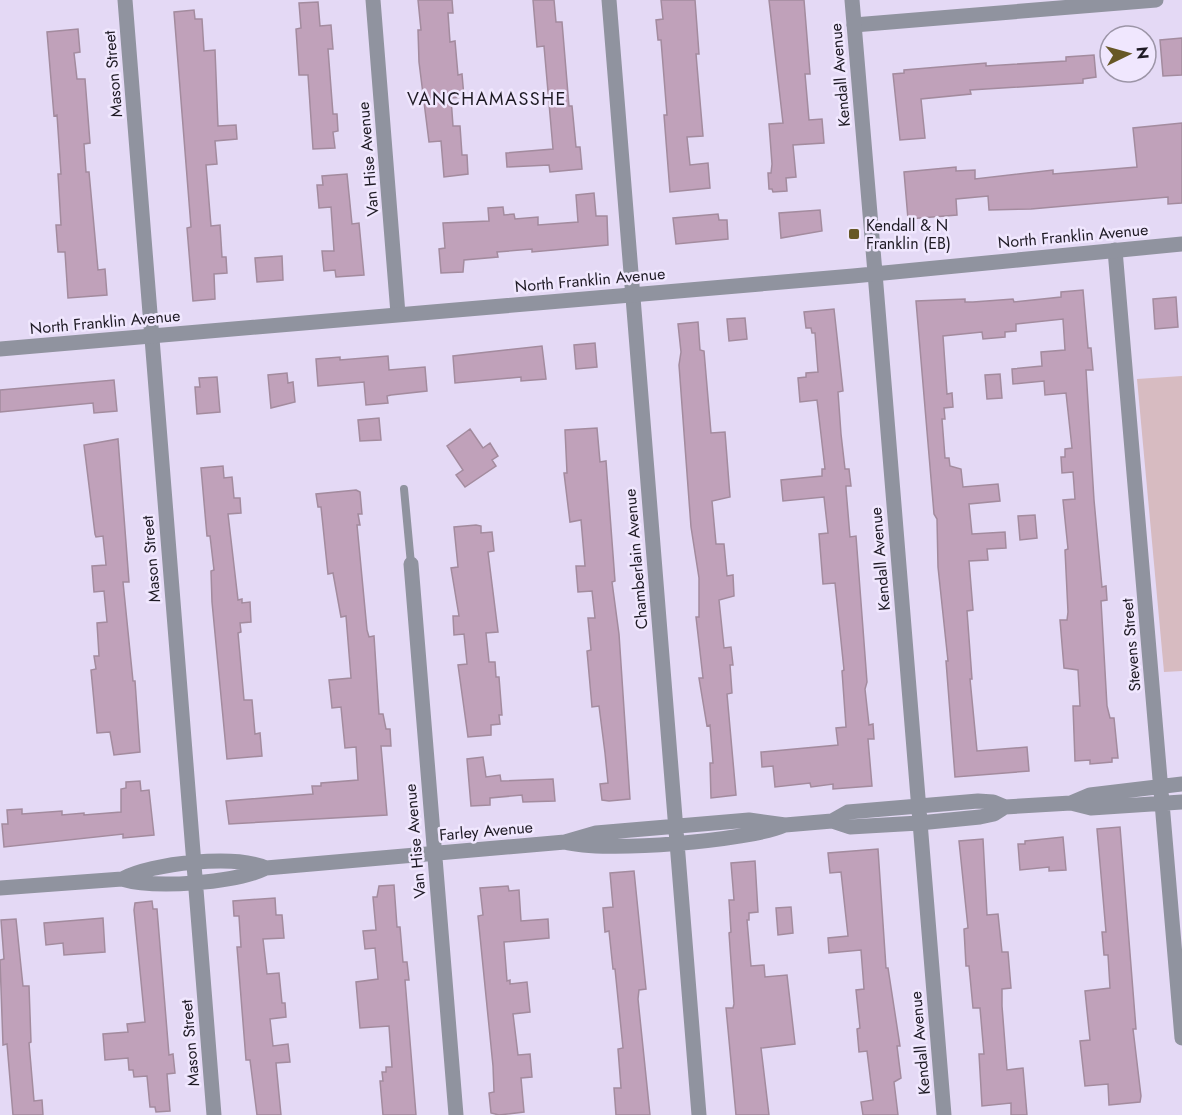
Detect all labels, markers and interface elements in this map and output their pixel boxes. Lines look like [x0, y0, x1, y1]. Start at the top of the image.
street label: Kendall Avenue [824, 22, 856, 128]
north arrow [1098, 24, 1158, 84]
street label: Mason Street [98, 29, 128, 118]
text: N [1130, 45, 1154, 60]
district label: VANCHAMASSHE [407, 86, 567, 112]
street label: Van Hise Avenue [352, 101, 384, 217]
place label: Kendall & N Franklin (EB) [866, 214, 951, 255]
street label: North Franklin Avenue [997, 218, 1149, 254]
marker: Kendall & N Franklin (EB) [847, 227, 861, 241]
street label: North Franklin Avenue [514, 262, 666, 298]
street label: North Franklin Avenue [29, 304, 181, 340]
street label: Chamberlain Avenue [618, 488, 654, 630]
street label: Kendall Avenue [864, 506, 896, 612]
street label: Mason Street [136, 514, 166, 603]
street label: Stevens Street [1115, 597, 1147, 693]
street label: Van Hise Avenue [399, 783, 431, 899]
street label: Farley Avenue [438, 815, 534, 847]
street label: Kendall Avenue [904, 990, 936, 1096]
street label: Mason Street [175, 998, 205, 1087]

